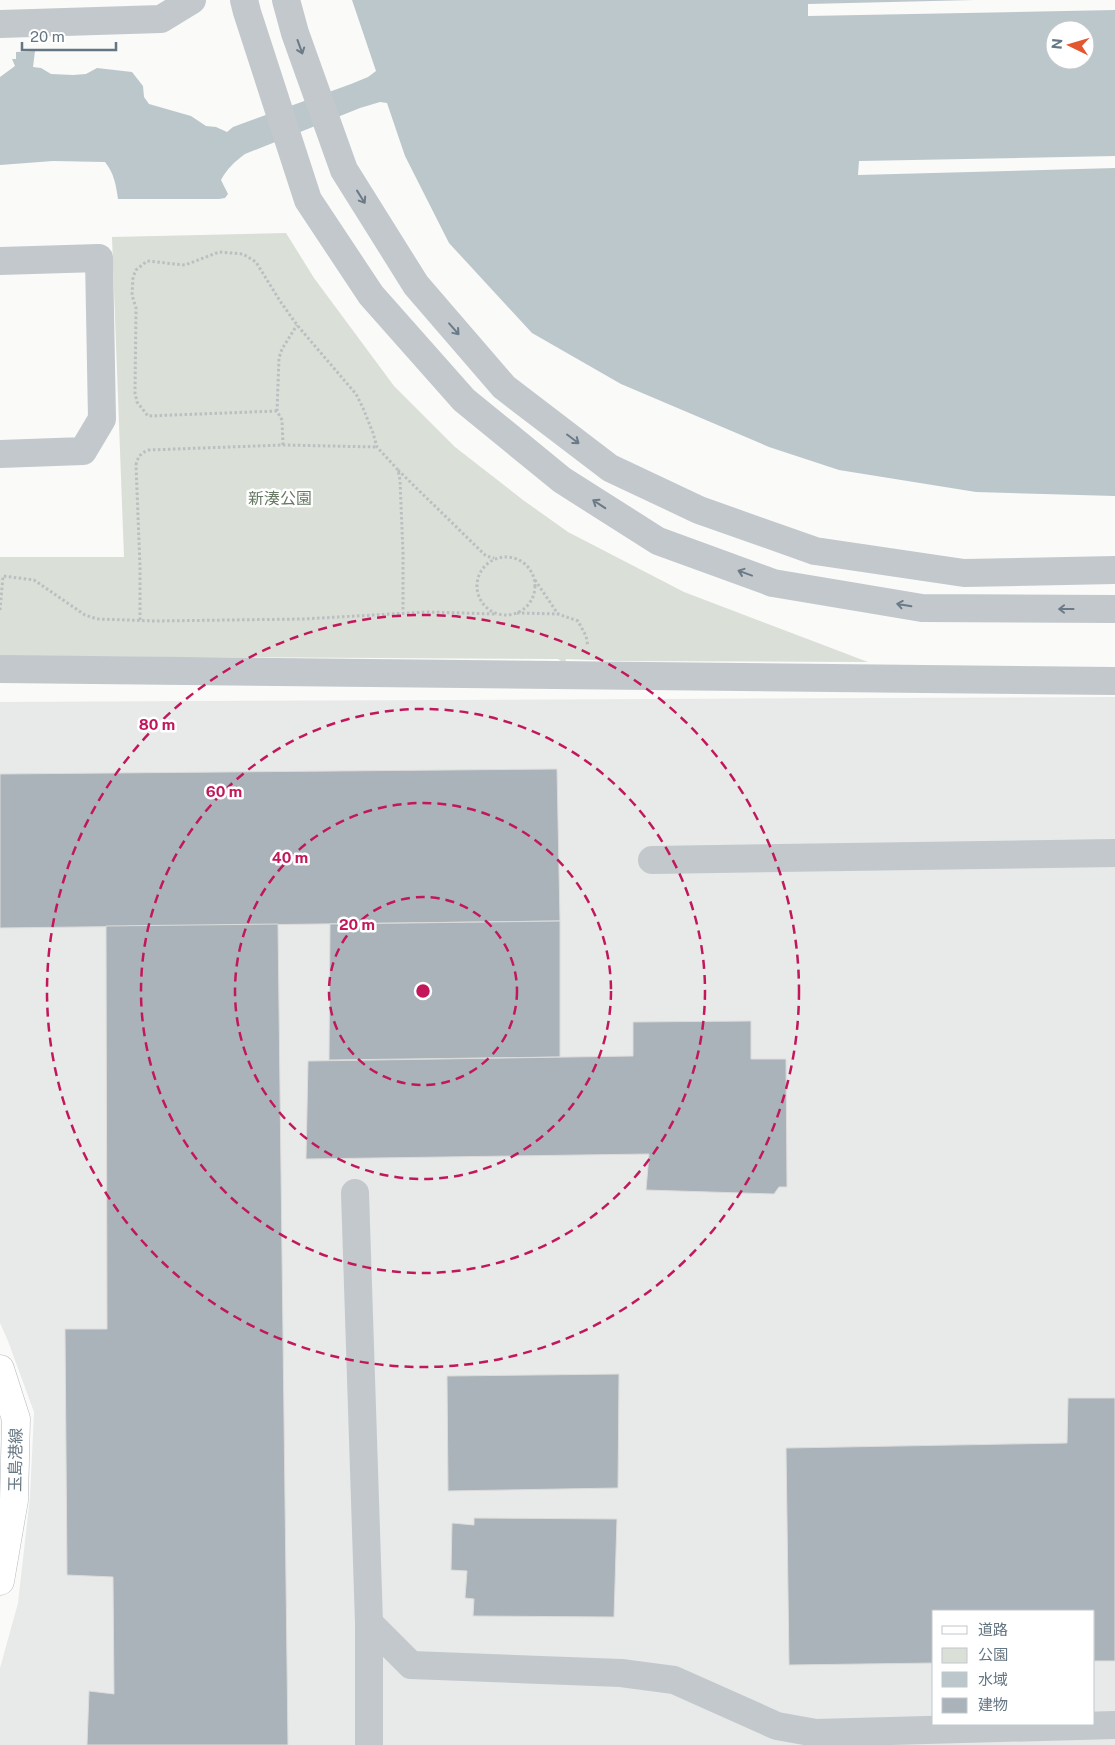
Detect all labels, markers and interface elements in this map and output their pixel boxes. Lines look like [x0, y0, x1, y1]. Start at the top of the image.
scale bar [22, 20, 116, 52]
north arrow [1045, 20, 1095, 70]
text: 20 m [30, 28, 65, 45]
one-way arrow [296, 38, 305, 54]
text: N [1049, 38, 1065, 50]
one-way arrow [356, 189, 366, 203]
one-way arrow [448, 323, 460, 336]
one-way arrow [566, 434, 579, 445]
park label: 新湊公園 [248, 489, 312, 508]
one-way arrow [592, 498, 606, 509]
one-way arrow [738, 568, 753, 577]
one-way arrow [896, 600, 912, 610]
one-way arrow [1059, 604, 1075, 614]
text: 80 m [139, 716, 175, 733]
text: 60 m [206, 783, 242, 800]
text: 40 m [272, 849, 308, 866]
text: 20 m [339, 916, 375, 933]
centre of rings [414, 982, 432, 1000]
street label: 玉島港線 [5, 1428, 26, 1492]
legend [932, 1610, 1095, 1725]
text: 道路 [978, 1621, 1008, 1638]
text: 公園 [978, 1646, 1008, 1663]
text: 水域 [978, 1671, 1008, 1688]
text: 建物 [978, 1696, 1008, 1713]

